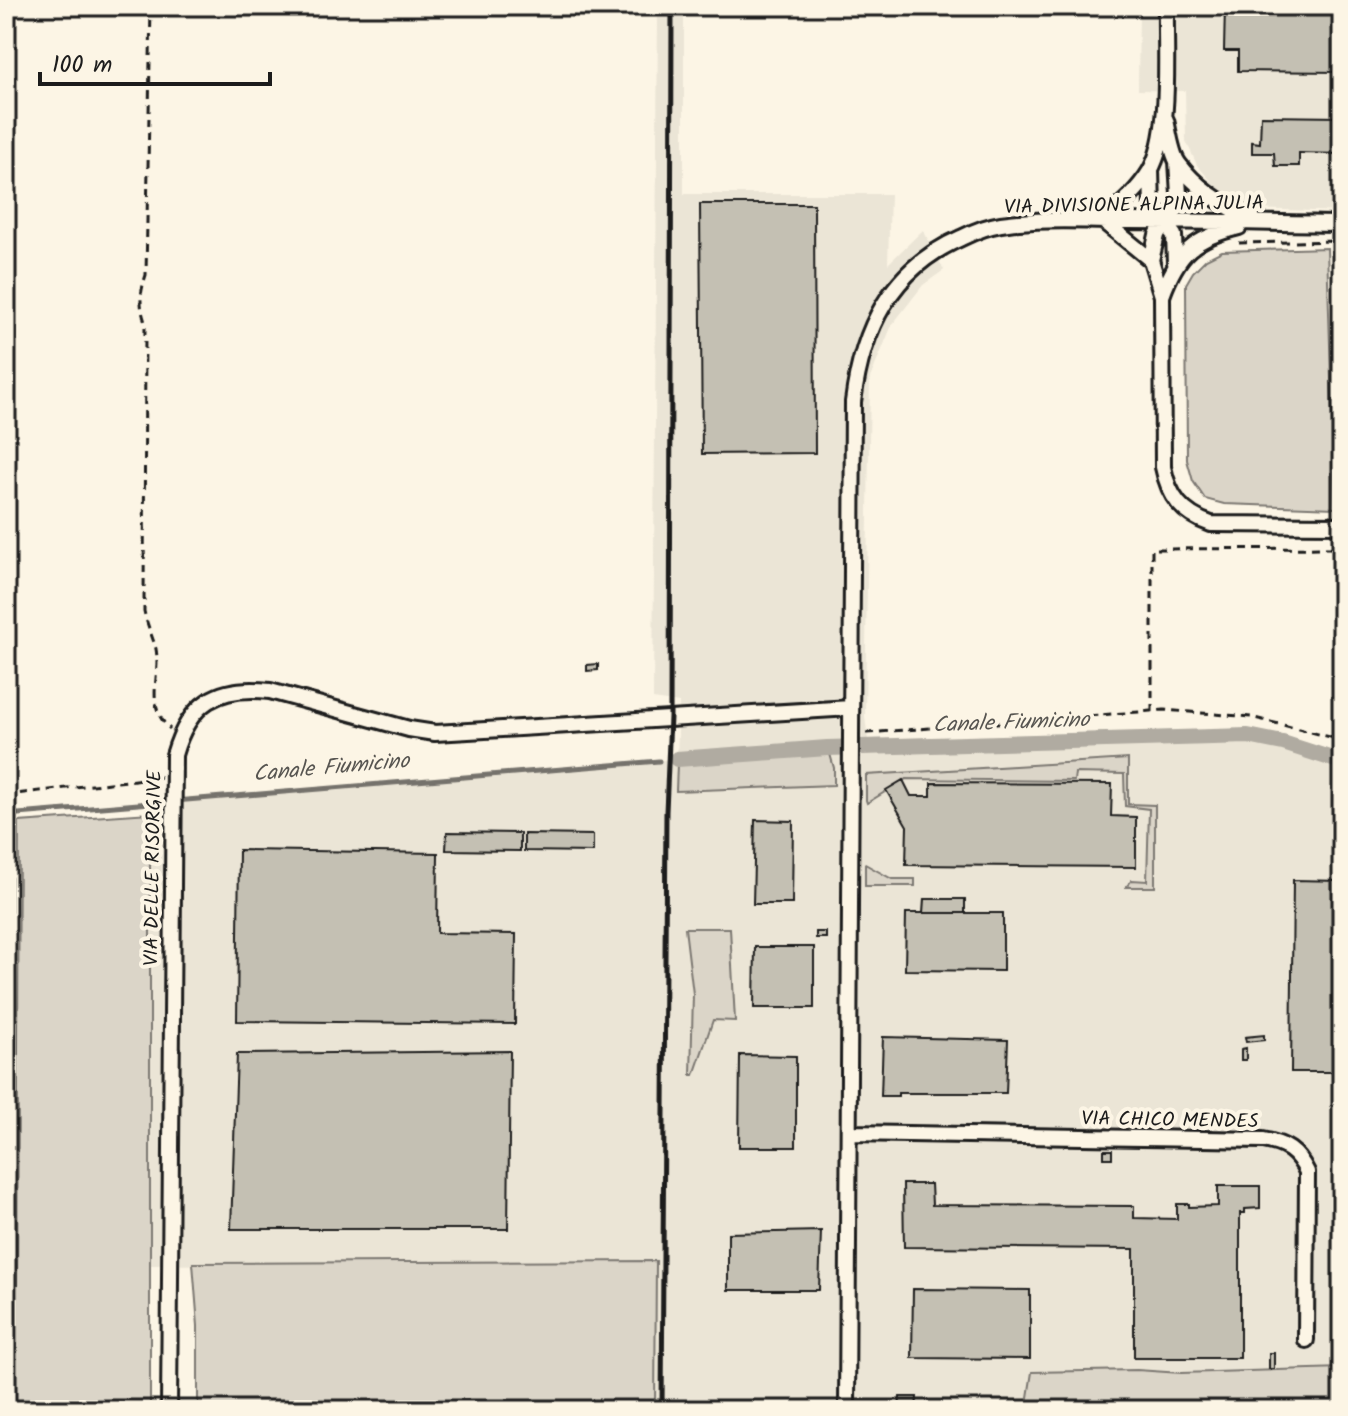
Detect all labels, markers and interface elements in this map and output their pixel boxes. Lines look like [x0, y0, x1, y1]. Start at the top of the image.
scale bar [40, 36, 270, 86]
text: 100 m [52, 46, 112, 85]
street label: VIA DIVISIONE ALPINA JULIA [1004, 188, 1264, 224]
water label: Canale Fiumicino [932, 703, 1092, 744]
water label: Canale Fiumicino [252, 744, 413, 793]
street label: VIA DELLE RISORGIVE [136, 768, 172, 966]
street label: VIA CHICO MENDES [1081, 1103, 1259, 1139]

